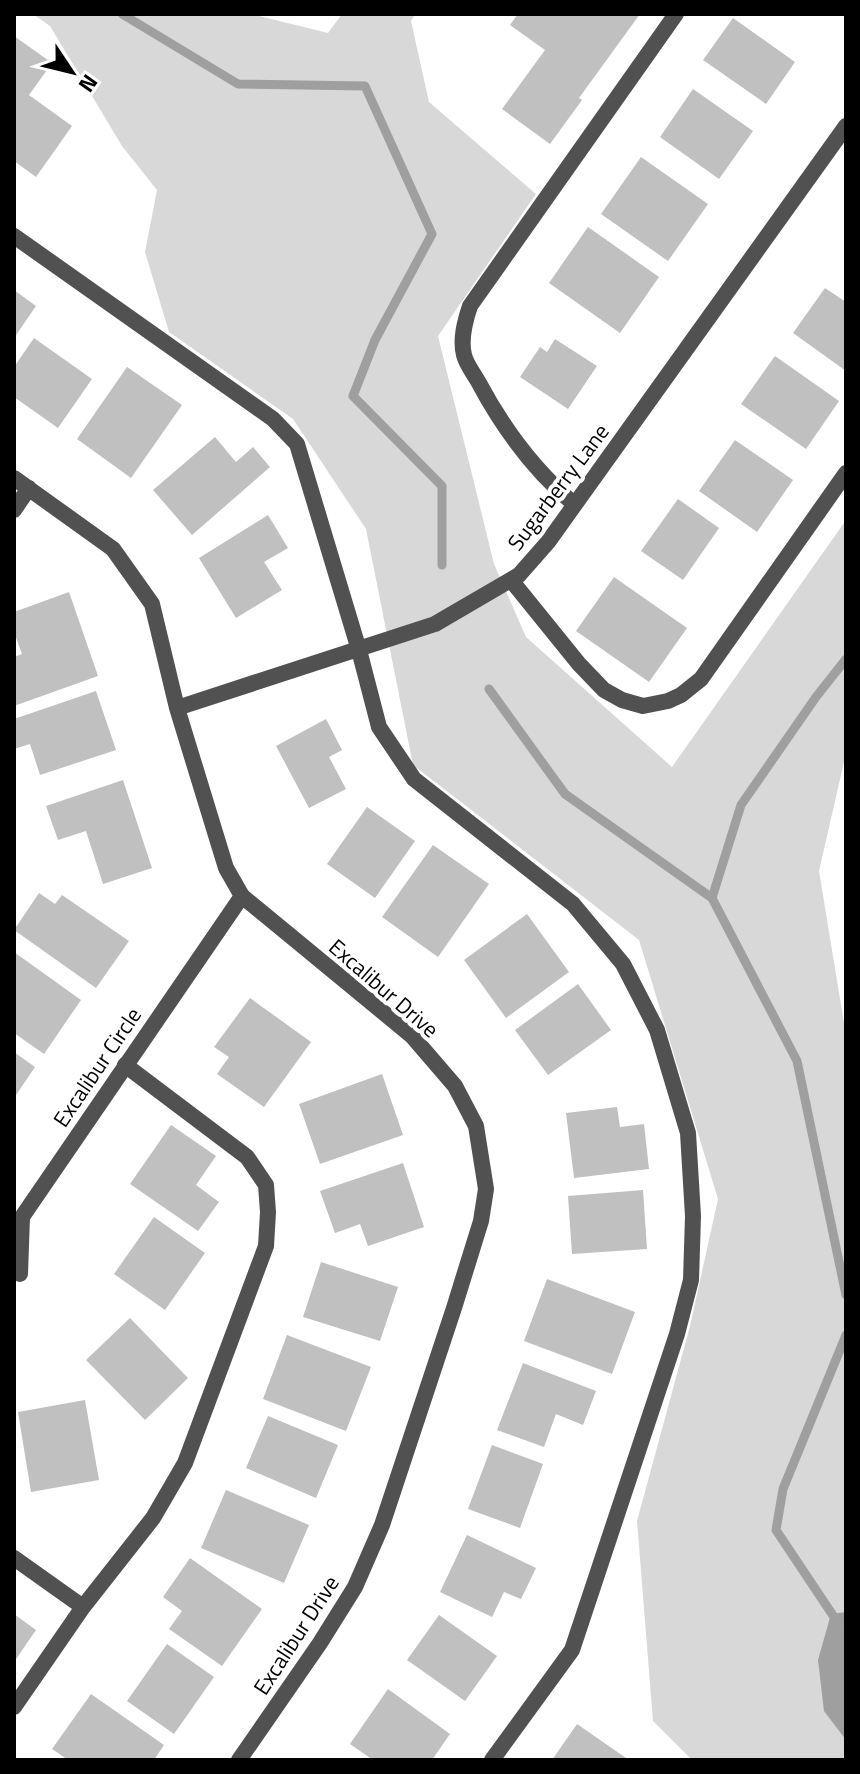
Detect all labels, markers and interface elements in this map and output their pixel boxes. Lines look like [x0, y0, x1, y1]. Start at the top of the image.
north arrow [32, 32, 112, 112]
text: N [70, 67, 107, 99]
street label: Sugarberry Lane [499, 416, 617, 558]
street label: Excalibur Drive [321, 930, 447, 1046]
street label: Excalibur Circle [44, 1000, 150, 1134]
street label: Excalibur Drive [245, 1569, 347, 1701]

